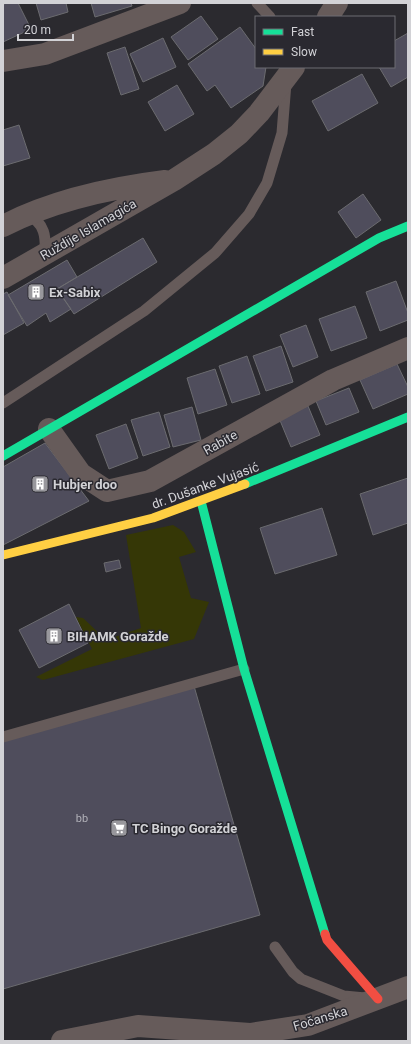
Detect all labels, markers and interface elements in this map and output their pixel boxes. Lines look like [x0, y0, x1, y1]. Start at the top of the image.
scale bar [18, 16, 73, 42]
legend [255, 16, 395, 68]
text: 20 m [24, 23, 51, 37]
text: Fast [291, 25, 314, 39]
text: Slow [291, 45, 317, 59]
street label: Ruždije Islamagića [37, 196, 139, 263]
building icon: Ex-Sabix [26, 282, 46, 302]
place label: Ex-Sabix [49, 285, 101, 300]
street label: Rabite [201, 427, 240, 458]
street label: dr. Dušanke Vujasić [150, 459, 261, 512]
building icon: Hubjer doo [30, 474, 50, 494]
place label: Hubjer doo [53, 477, 117, 492]
building icon: BIHAMK Goražde [44, 626, 64, 646]
place label: BIHAMK Goražde [67, 629, 169, 644]
house number: bb [76, 812, 88, 825]
supermarket icon: TC Bingo Goražde [109, 818, 129, 838]
place label: TC Bingo Goražde [132, 821, 237, 836]
street label: Fočanska [291, 1003, 349, 1034]

